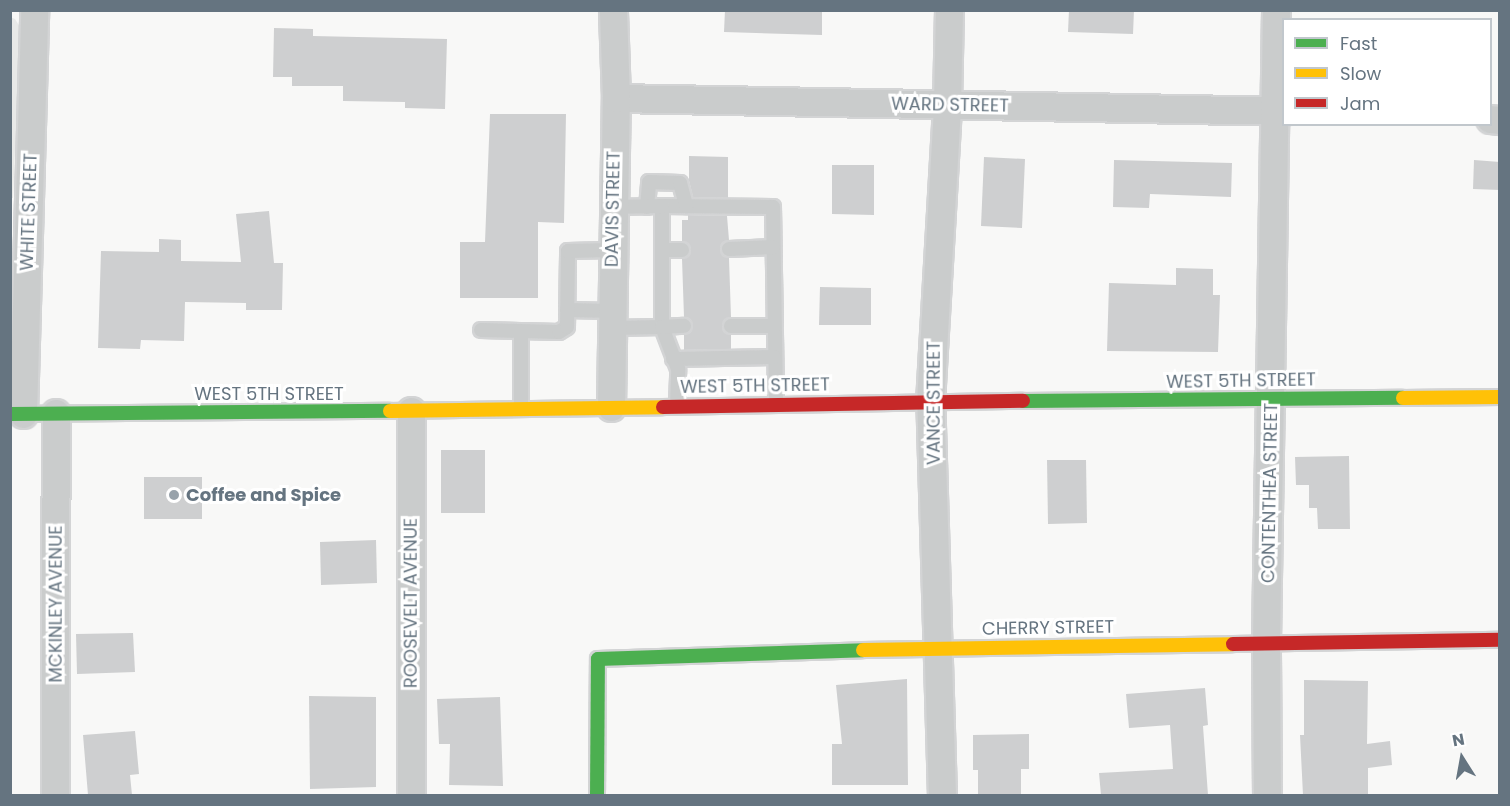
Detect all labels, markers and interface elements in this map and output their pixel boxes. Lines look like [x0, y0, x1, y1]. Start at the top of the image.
legend [1282, 18, 1492, 126]
text: Fast [1340, 31, 1377, 56]
text: Slow [1340, 61, 1381, 86]
text: Jam [1340, 91, 1380, 116]
street label: WARD STREET [891, 93, 1009, 117]
street label: DAVIS STREET [601, 151, 625, 267]
street label: WHITE STREET [16, 153, 42, 271]
street label: VANCE STREET [923, 341, 945, 465]
street label: WEST 5TH STREET [1166, 369, 1316, 393]
street label: WEST 5TH STREET [680, 374, 830, 398]
street label: WEST 5TH STREET [194, 383, 344, 405]
street label: CONTENTHEA STREET [1258, 403, 1282, 583]
place label: Coffee and Spice [186, 484, 341, 506]
marker: Coffee and Spice [167, 488, 181, 502]
street label: ROOSEVELT AVENUE [400, 518, 422, 688]
street label: MCKINLEY AVENUE [45, 525, 67, 683]
street label: CHERRY STREET [982, 616, 1114, 640]
text: N [1450, 727, 1467, 752]
north arrow [1432, 728, 1492, 788]

